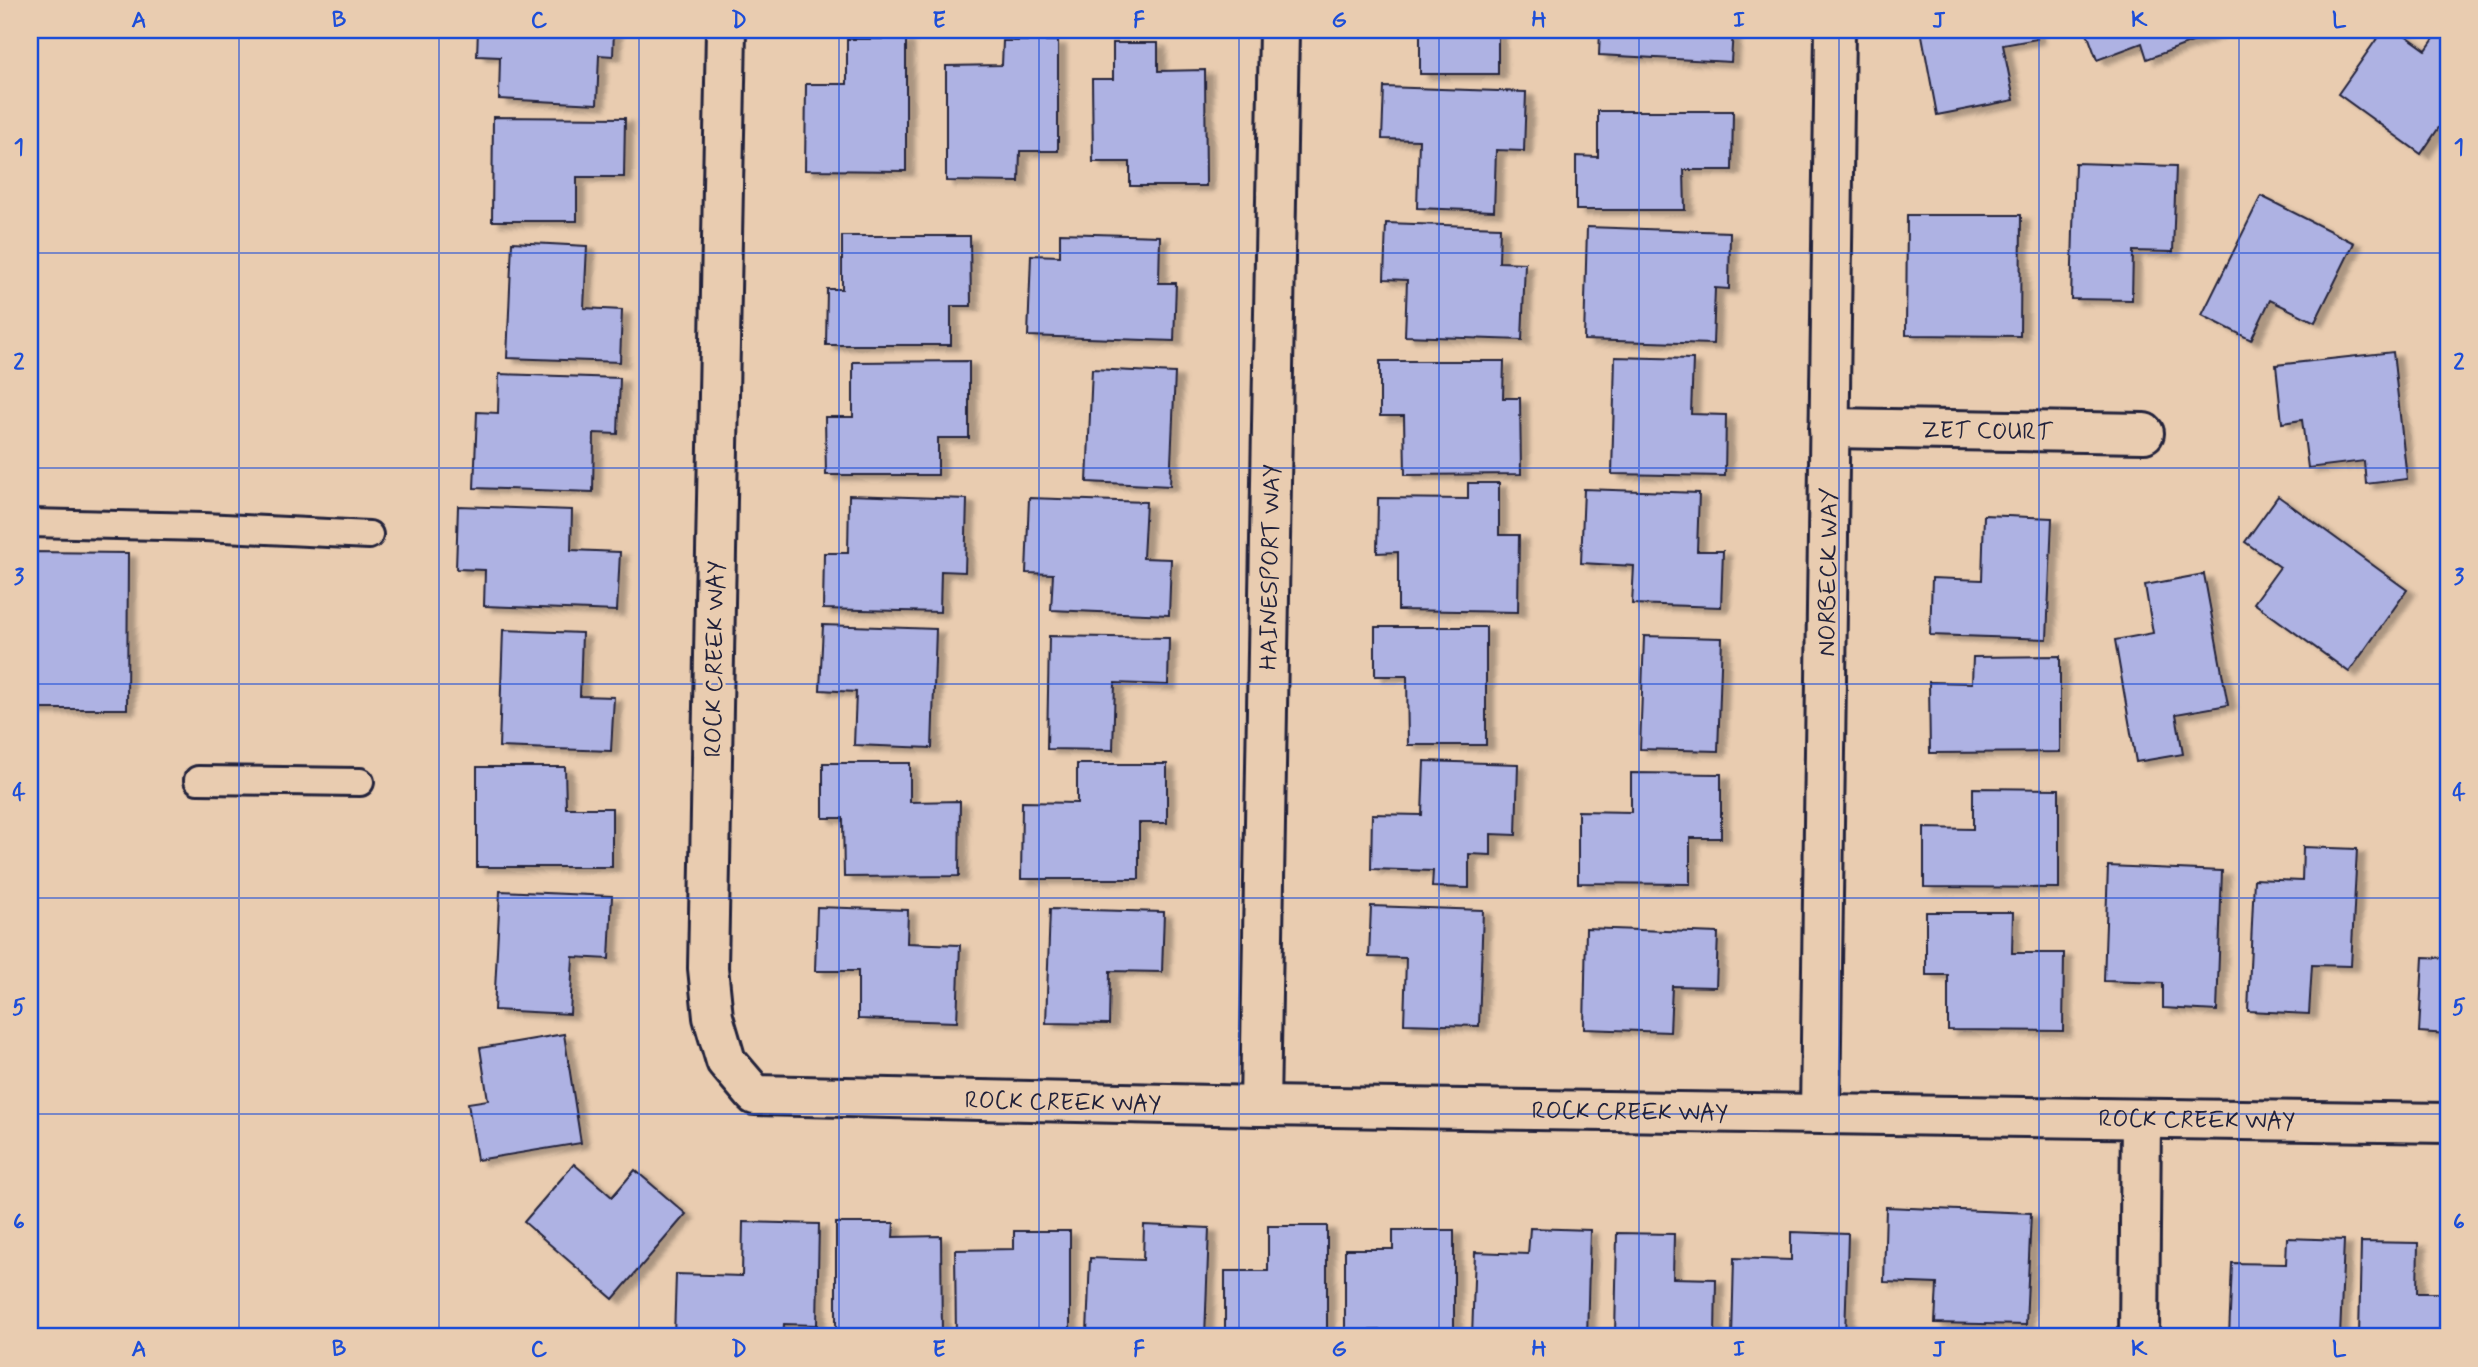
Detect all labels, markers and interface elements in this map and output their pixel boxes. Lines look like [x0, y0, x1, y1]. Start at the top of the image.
text: A [131, 6, 147, 36]
text: B [332, 6, 347, 36]
text: C [531, 6, 548, 36]
text: D [731, 6, 747, 36]
text: E [932, 6, 946, 36]
text: F [1133, 6, 1145, 36]
text: G [1331, 6, 1347, 36]
text: H [1531, 6, 1547, 36]
text: I [1733, 6, 1745, 36]
text: J [1932, 6, 1946, 36]
text: K [2131, 6, 2148, 36]
text: L [2332, 6, 2347, 36]
text: 1 [14, 133, 24, 163]
text: 1 [2454, 133, 2464, 163]
text: 2 [13, 348, 25, 378]
text: 2 [2453, 348, 2465, 378]
street label: ZET COURT [1921, 415, 2053, 449]
street label: HAINESPORT WAY [1254, 464, 1288, 670]
street label: NORBECK WAY [1812, 487, 1846, 657]
street label: ROCK CREEK WAY [698, 560, 733, 758]
text: 3 [14, 563, 25, 593]
text: 3 [2454, 563, 2465, 593]
text: 4 [12, 778, 26, 808]
text: 4 [2452, 778, 2466, 808]
text: 5 [12, 993, 26, 1023]
text: 5 [2452, 993, 2466, 1023]
street label: ROCK CREEK WAY [964, 1086, 1162, 1121]
street label: ROCK CREEK WAY [1531, 1096, 1728, 1130]
street label: ROCK CREEK WAY [2098, 1104, 2295, 1138]
text: 6 [13, 1208, 25, 1238]
text: 6 [2453, 1208, 2465, 1238]
text: A [131, 1335, 147, 1365]
text: B [332, 1335, 347, 1365]
text: C [531, 1335, 548, 1365]
text: D [731, 1335, 747, 1365]
text: E [932, 1335, 946, 1365]
text: F [1133, 1335, 1145, 1365]
text: G [1331, 1335, 1347, 1365]
text: H [1531, 1335, 1547, 1365]
text: I [1733, 1335, 1745, 1365]
text: J [1932, 1335, 1946, 1365]
text: K [2131, 1335, 2148, 1365]
text: L [2332, 1335, 2347, 1365]

